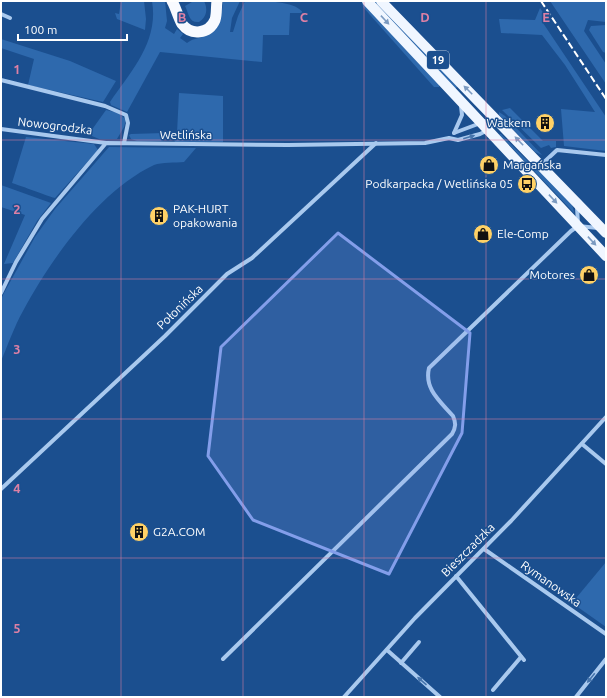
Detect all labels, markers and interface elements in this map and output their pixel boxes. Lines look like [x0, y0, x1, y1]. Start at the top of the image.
text: B [178, 10, 187, 24]
text: C [300, 10, 309, 24]
text: D [420, 10, 430, 24]
text: E [542, 10, 550, 24]
one-way arrow [380, 15, 390, 25]
scale bar [18, 16, 127, 42]
text: 100 m [24, 23, 57, 36]
road number: 19 [427, 51, 449, 69]
text: 1 [13, 62, 21, 76]
one-way arrow [463, 85, 473, 95]
building icon: Watkem [534, 112, 556, 134]
street label: Nowogrodzka [17, 114, 93, 137]
place label: Watkem [486, 116, 531, 129]
street label: Wetlińska [160, 128, 212, 141]
one-way arrow [463, 134, 475, 140]
one-way arrow [514, 136, 524, 146]
shop icon: Margańska [478, 154, 500, 176]
place label: Margańska [503, 158, 561, 171]
bus stop icon: Podkarpacka / Wetlińska 05 [516, 173, 538, 195]
place label: Podkarpacka / Wetlińska 05 [365, 177, 513, 190]
one-way arrow [548, 194, 558, 204]
text: 2 [13, 202, 21, 216]
place label: PAK-HURT opakowania [173, 202, 237, 229]
building icon: PAK-HURT opakowania [148, 205, 170, 227]
shop icon: Ele-Comp [472, 223, 494, 245]
place label: Ele-Comp [497, 227, 549, 240]
one-way arrow [587, 236, 597, 246]
shop icon: Motores [578, 264, 600, 286]
place label: Motores [529, 268, 575, 281]
street label: Połonińska [154, 282, 205, 332]
text: 3 [13, 342, 21, 356]
text: 4 [13, 481, 21, 495]
street label: Bieszczadzka [438, 520, 497, 579]
building icon: G2A.COM [128, 521, 150, 543]
place label: G2A.COM [153, 525, 206, 538]
street label: Rymanowska [519, 558, 584, 609]
text: 5 [13, 621, 21, 635]
one-way arrow [586, 672, 595, 683]
one-way arrow [416, 676, 427, 685]

